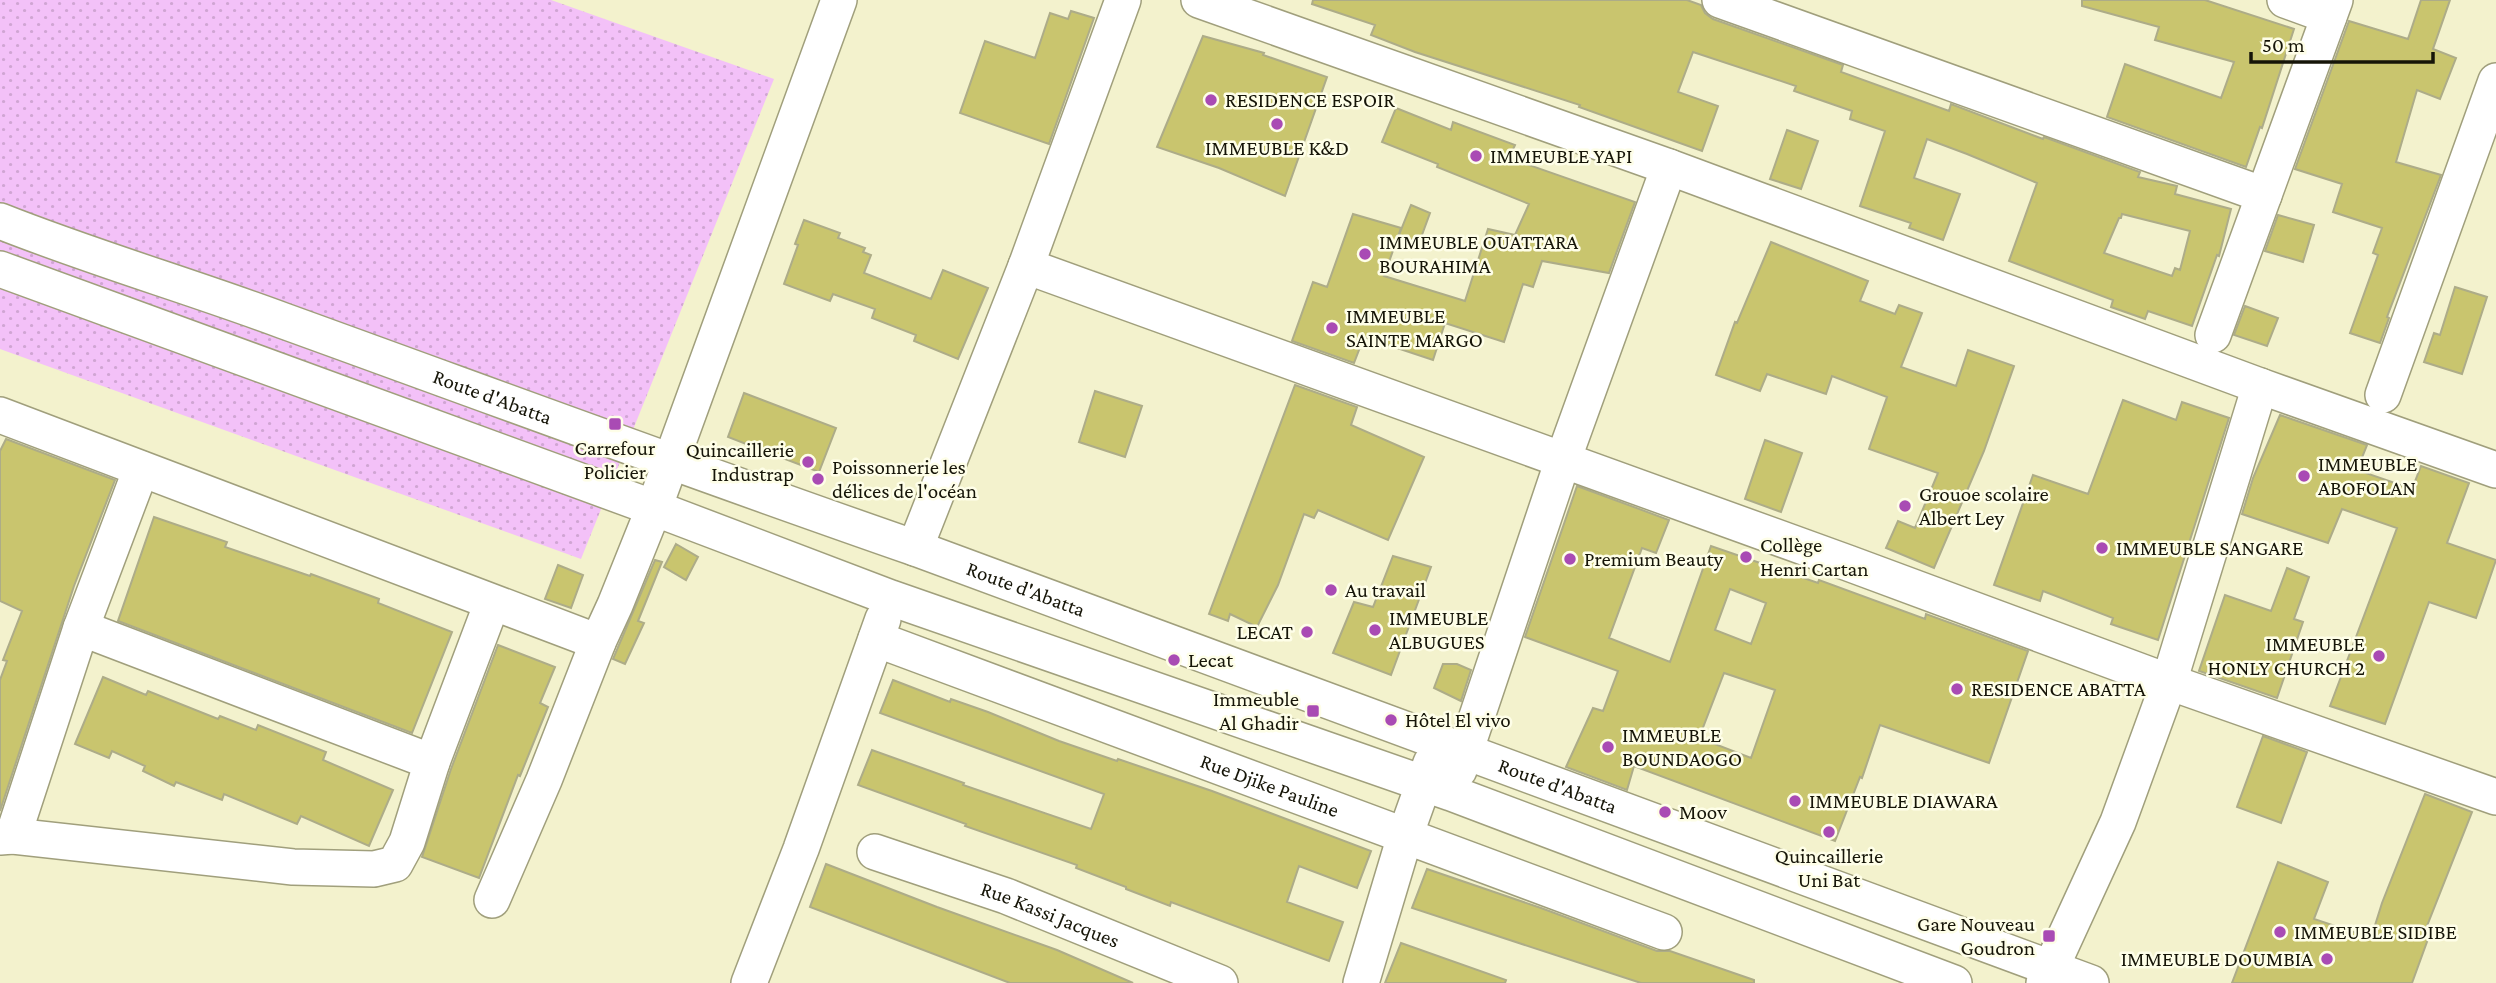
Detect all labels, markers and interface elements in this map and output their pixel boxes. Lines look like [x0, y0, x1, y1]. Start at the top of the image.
scale bar [2251, 21, 2433, 65]
text: 50 m [2262, 33, 2305, 57]
place label: RESIDENCE ESPOIR [1225, 88, 1395, 112]
marker: RESIDENCE ESPOIR [1203, 92, 1219, 108]
marker: IMMEUBLE K&D [1269, 116, 1285, 132]
place label: IMMEUBLE K&D [1205, 136, 1349, 160]
place label: IMMEUBLE YAPI [1490, 144, 1632, 168]
marker: IMMEUBLE YAPI [1468, 148, 1484, 164]
place label: IMMEUBLE OUATTARA BOURAHIMA [1379, 230, 1578, 278]
marker: IMMEUBLE OUATTARA BOURAHIMA [1357, 246, 1373, 262]
place label: IMMEUBLE SAINTE MARGO [1346, 304, 1483, 352]
marker: IMMEUBLE SAINTE MARGO [1324, 320, 1340, 336]
street label: Route d'Abatta [430, 364, 555, 430]
marker: Carrefour Policier [607, 416, 623, 432]
place label: Carrefour Policier [575, 436, 656, 484]
place label: Quincaillerie Industrap [686, 438, 794, 486]
place label: IMMEUBLE ABOFOLAN [2318, 452, 2418, 500]
marker: Quincaillerie Industrap [800, 454, 816, 470]
place label: Poissonnerie les délices de l'océan [832, 455, 977, 503]
marker: IMMEUBLE ABOFOLAN [2296, 468, 2312, 484]
marker: Poissonnerie les délices de l'océan [810, 471, 826, 487]
place label: Grouoe scolaire Albert Ley [1919, 482, 2049, 530]
marker: Grouoe scolaire Albert Ley [1897, 498, 1913, 514]
place label: Collège Henri Cartan [1760, 533, 1869, 581]
place label: IMMEUBLE SANGARE [2116, 536, 2303, 560]
marker: IMMEUBLE SANGARE [2094, 540, 2110, 556]
place label: Premium Beauty [1584, 547, 1723, 571]
marker: Collège Henri Cartan [1738, 549, 1754, 565]
marker: Premium Beauty [1562, 551, 1578, 567]
street label: Route d'Abatta [963, 556, 1089, 622]
place label: Au travail [1345, 578, 1426, 602]
marker: Au travail [1323, 582, 1339, 598]
place label: IMMEUBLE ALBUGUES [1389, 606, 1489, 654]
place label: LECAT [1236, 620, 1294, 644]
marker: IMMEUBLE ALBUGUES [1367, 622, 1383, 638]
marker: LECAT [1299, 624, 1315, 640]
place label: IMMEUBLE HONLY CHURCH 2 [2208, 632, 2365, 680]
place label: Lecat [1188, 648, 1234, 672]
marker: IMMEUBLE HONLY CHURCH 2 [2371, 648, 2387, 664]
marker: Lecat [1166, 652, 1182, 668]
place label: RESIDENCE ABATTA [1971, 677, 2146, 701]
marker: RESIDENCE ABATTA [1949, 681, 1965, 697]
place label: Immeuble Al Ghadir [1213, 687, 1300, 735]
marker: Immeuble Al Ghadir [1305, 703, 1321, 719]
place label: Hôtel El vivo [1405, 708, 1511, 732]
marker: Hôtel El vivo [1383, 712, 1399, 728]
place label: IMMEUBLE BOUNDAOGO [1622, 723, 1742, 771]
marker: IMMEUBLE BOUNDAOGO [1600, 739, 1616, 755]
street label: Rue Djike Pauline [1197, 749, 1342, 822]
street label: Route d'Abatta [1495, 753, 1621, 819]
place label: IMMEUBLE DIAWARA [1809, 789, 1998, 813]
marker: IMMEUBLE DIAWARA [1787, 793, 1803, 809]
place label: Moov [1679, 800, 1727, 824]
marker: Moov [1657, 804, 1673, 820]
marker: Quincaillerie Uni Bat [1821, 824, 1837, 840]
place label: Quincaillerie Uni Bat [1775, 844, 1883, 892]
street label: Rue Kassi Jacques [978, 876, 1123, 953]
place label: Gare Nouveau Goudron [1917, 912, 2035, 960]
place label: IMMEUBLE SIDIBE [2294, 920, 2457, 944]
marker: IMMEUBLE SIDIBE [2272, 924, 2288, 940]
marker: Gare Nouveau Goudron [2041, 928, 2057, 944]
place label: IMMEUBLE DOUMBIA [2121, 947, 2313, 971]
marker: IMMEUBLE DOUMBIA [2319, 951, 2335, 967]

